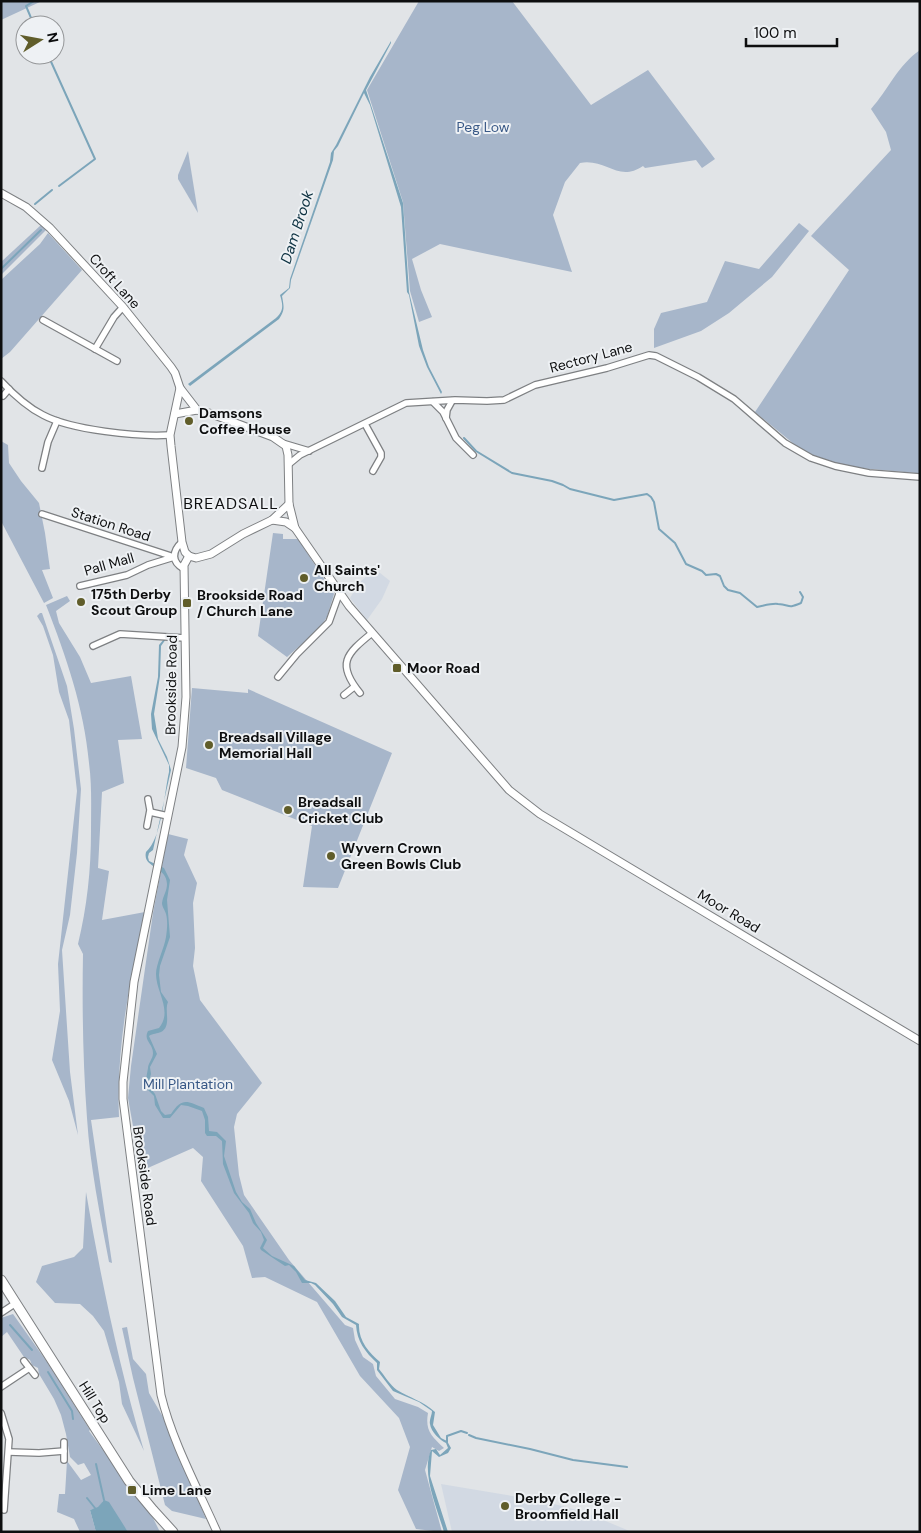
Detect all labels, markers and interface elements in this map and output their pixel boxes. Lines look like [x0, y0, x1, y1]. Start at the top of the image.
north arrow [15, 15, 65, 65]
scale bar [746, 15, 837, 47]
text: 100 m [754, 23, 797, 43]
text: N [43, 31, 63, 44]
park label: Peg Low [457, 118, 510, 136]
water label: Dam Brook [276, 187, 318, 266]
street label: Croft Lane [85, 250, 145, 312]
street label: Rectory Lane [548, 337, 634, 377]
place label: Damsons Coffee House [199, 404, 291, 438]
marker: Damsons Coffee House [183, 415, 195, 427]
district label: BREADSALL [183, 493, 279, 514]
street label: Station Road [69, 503, 153, 545]
street label: Pall Mall [82, 548, 136, 580]
place label: All Saints' Church [314, 561, 380, 595]
marker: All Saints' Church [298, 572, 310, 584]
place label: 175th Derby Scout Group [91, 585, 177, 619]
place label: Brookside Road / Church Lane [197, 586, 303, 620]
marker: 175th Derby Scout Group [75, 596, 87, 608]
marker: Brookside Road / Church Lane [181, 597, 193, 609]
street label: Brookside Road [161, 635, 181, 735]
place label: Moor Road [407, 659, 480, 677]
marker: Moor Road [391, 662, 403, 674]
place label: Breadsall Village Memorial Hall [219, 728, 332, 762]
marker: Breadsall Village Memorial Hall [203, 739, 215, 751]
place label: Breadsall Cricket Club [298, 793, 383, 827]
marker: Breadsall Cricket Club [282, 804, 294, 816]
place label: Wyvern Crown Green Bowls Club [341, 839, 461, 873]
marker: Wyvern Crown Green Bowls Club [325, 850, 337, 862]
street label: Moor Road [694, 885, 764, 937]
park label: Mill Plantation [143, 1075, 233, 1093]
street label: Brookside Road [129, 1125, 161, 1227]
street label: Hill Top [75, 1378, 115, 1427]
place label: Lime Lane [142, 1481, 212, 1499]
marker: Lime Lane [126, 1484, 138, 1496]
place label: Derby College - Broomfield Hall [515, 1489, 622, 1523]
marker: Derby College - Broomfield Hall [499, 1500, 511, 1512]

